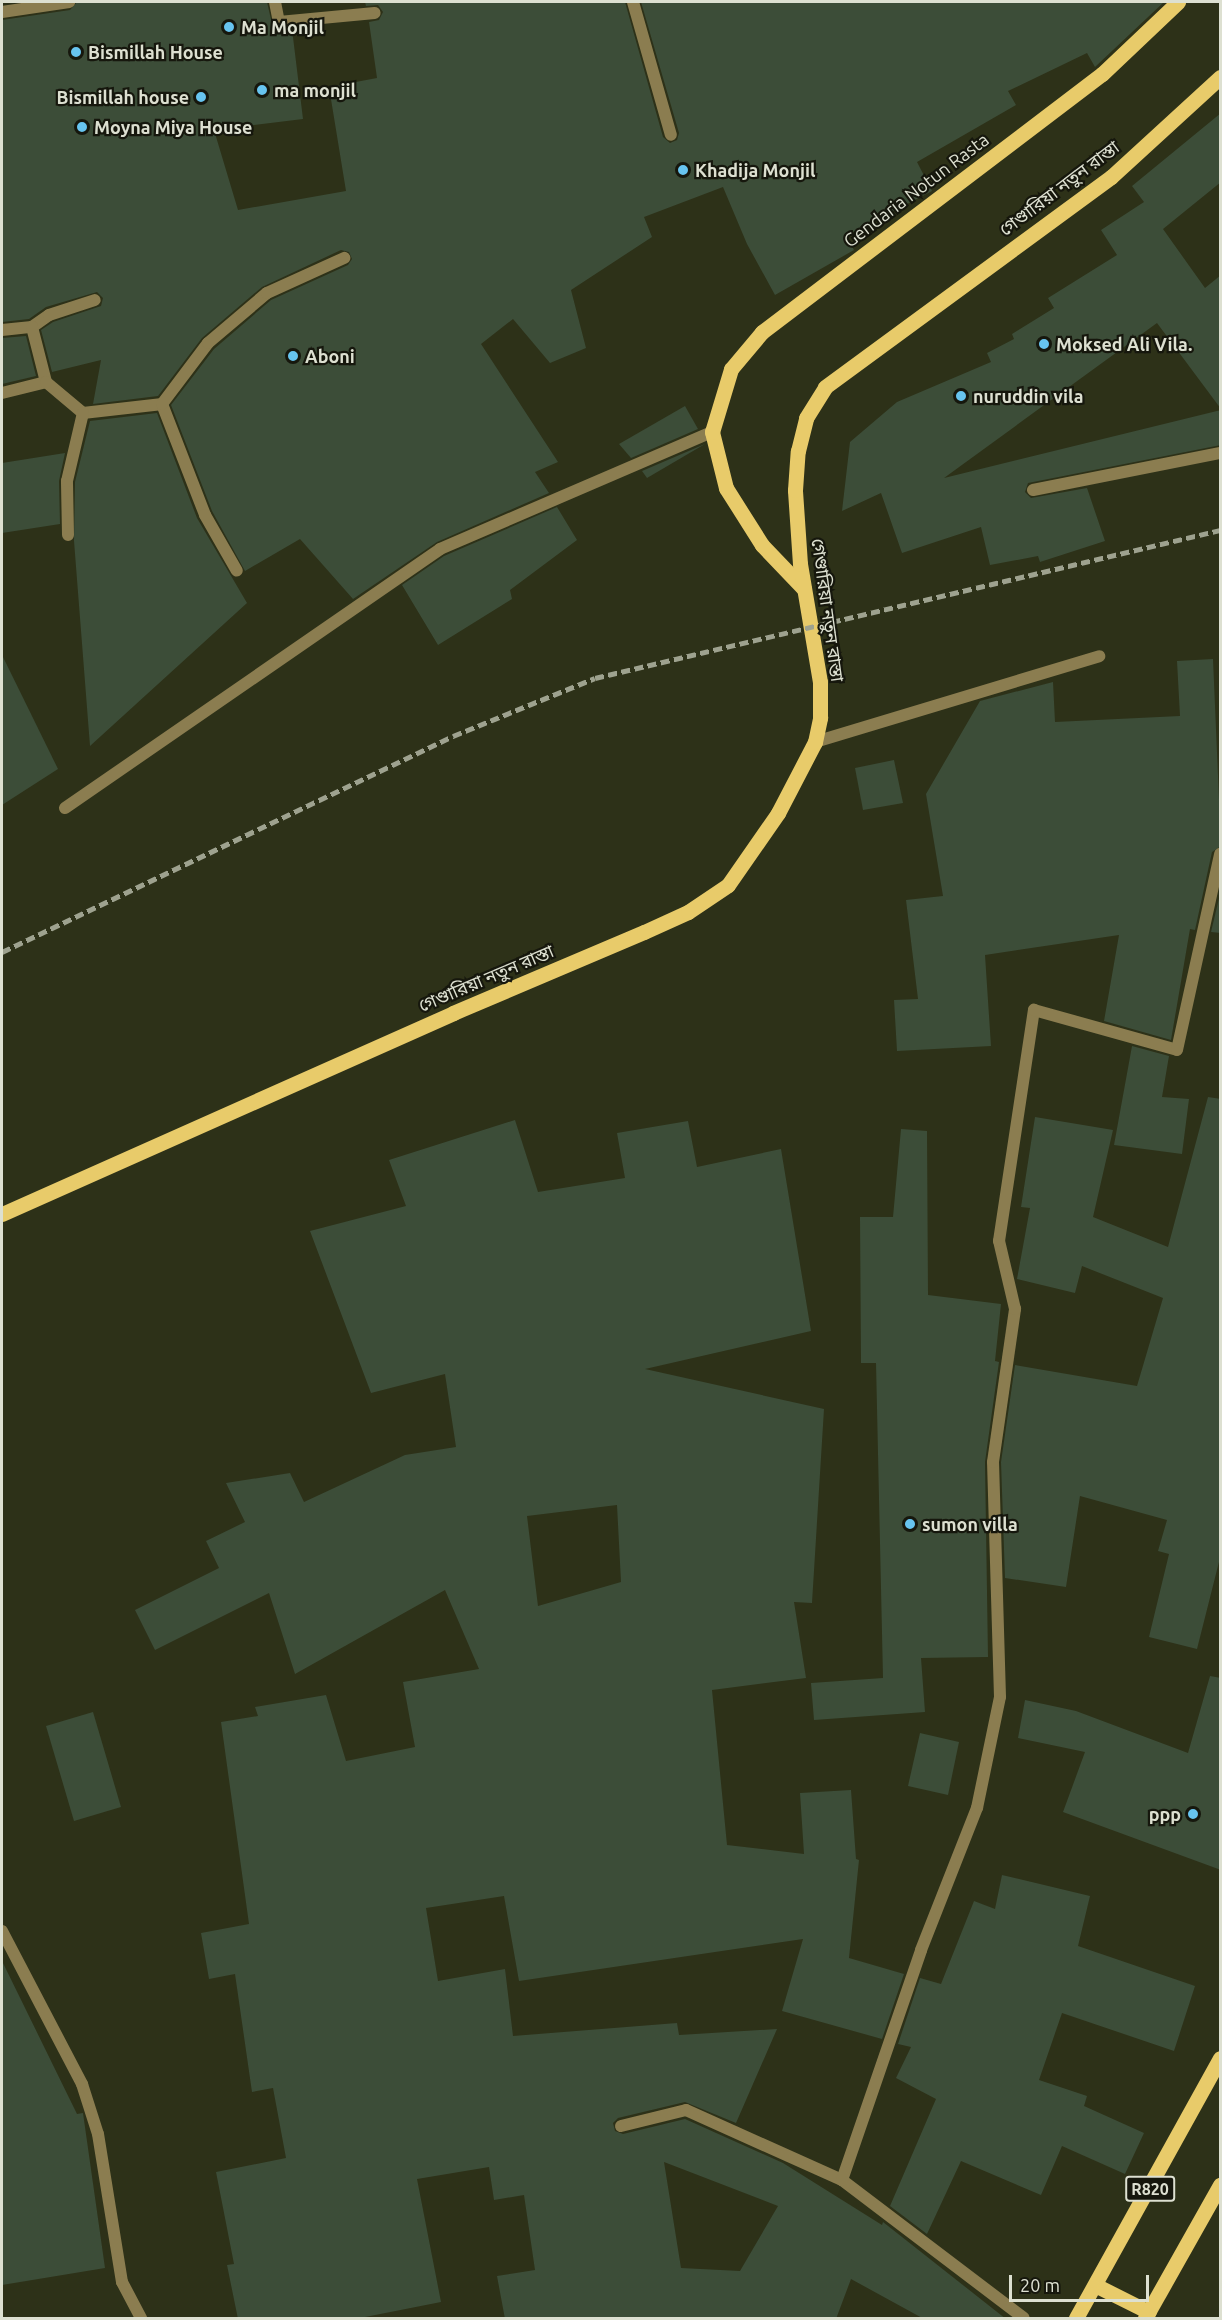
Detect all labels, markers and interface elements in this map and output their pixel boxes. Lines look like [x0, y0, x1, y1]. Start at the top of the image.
place label: Ma Monjil [241, 16, 324, 38]
marker: Ma Monjil [222, 20, 236, 34]
place label: Bismillah House [88, 41, 223, 63]
marker: Bismillah House [69, 45, 83, 59]
place label: ma monjil [274, 79, 356, 101]
marker: ma monjil [255, 83, 269, 97]
place label: Bismillah house [57, 86, 189, 108]
marker: Bismillah house [194, 90, 208, 104]
place label: Moyna Miya House [94, 116, 252, 138]
marker: Moyna Miya House [75, 120, 89, 134]
street label: Gendaria Notun Rasta [839, 128, 993, 252]
street label: গেণ্ডারিয়া নতুন রাস্তা [995, 136, 1123, 240]
place label: Khadija Monjil [695, 159, 815, 181]
marker: Khadija Monjil [676, 163, 690, 177]
place label: Moksed Ali Vila. [1056, 333, 1192, 355]
marker: Moksed Ali Vila. [1037, 337, 1051, 351]
place label: Aboni [305, 345, 355, 367]
marker: Aboni [286, 349, 300, 363]
place label: nuruddin vila [973, 385, 1083, 407]
marker: nuruddin vila [954, 389, 968, 403]
street label: গেণ্ডারিয়া নতুন রাস্তা [807, 537, 849, 683]
street label: গেণ্ডারিয়া নতুন রাস্তা [415, 940, 557, 1016]
place label: sumon villa [922, 1513, 1018, 1535]
marker: sumon villa [903, 1517, 917, 1531]
place label: ppp [1149, 1803, 1181, 1825]
marker: ppp [1186, 1807, 1200, 1821]
road number: R820 [1124, 2176, 1176, 2202]
scale bar [1012, 2263, 1152, 2301]
text: 20 m [1020, 2275, 1060, 2295]

